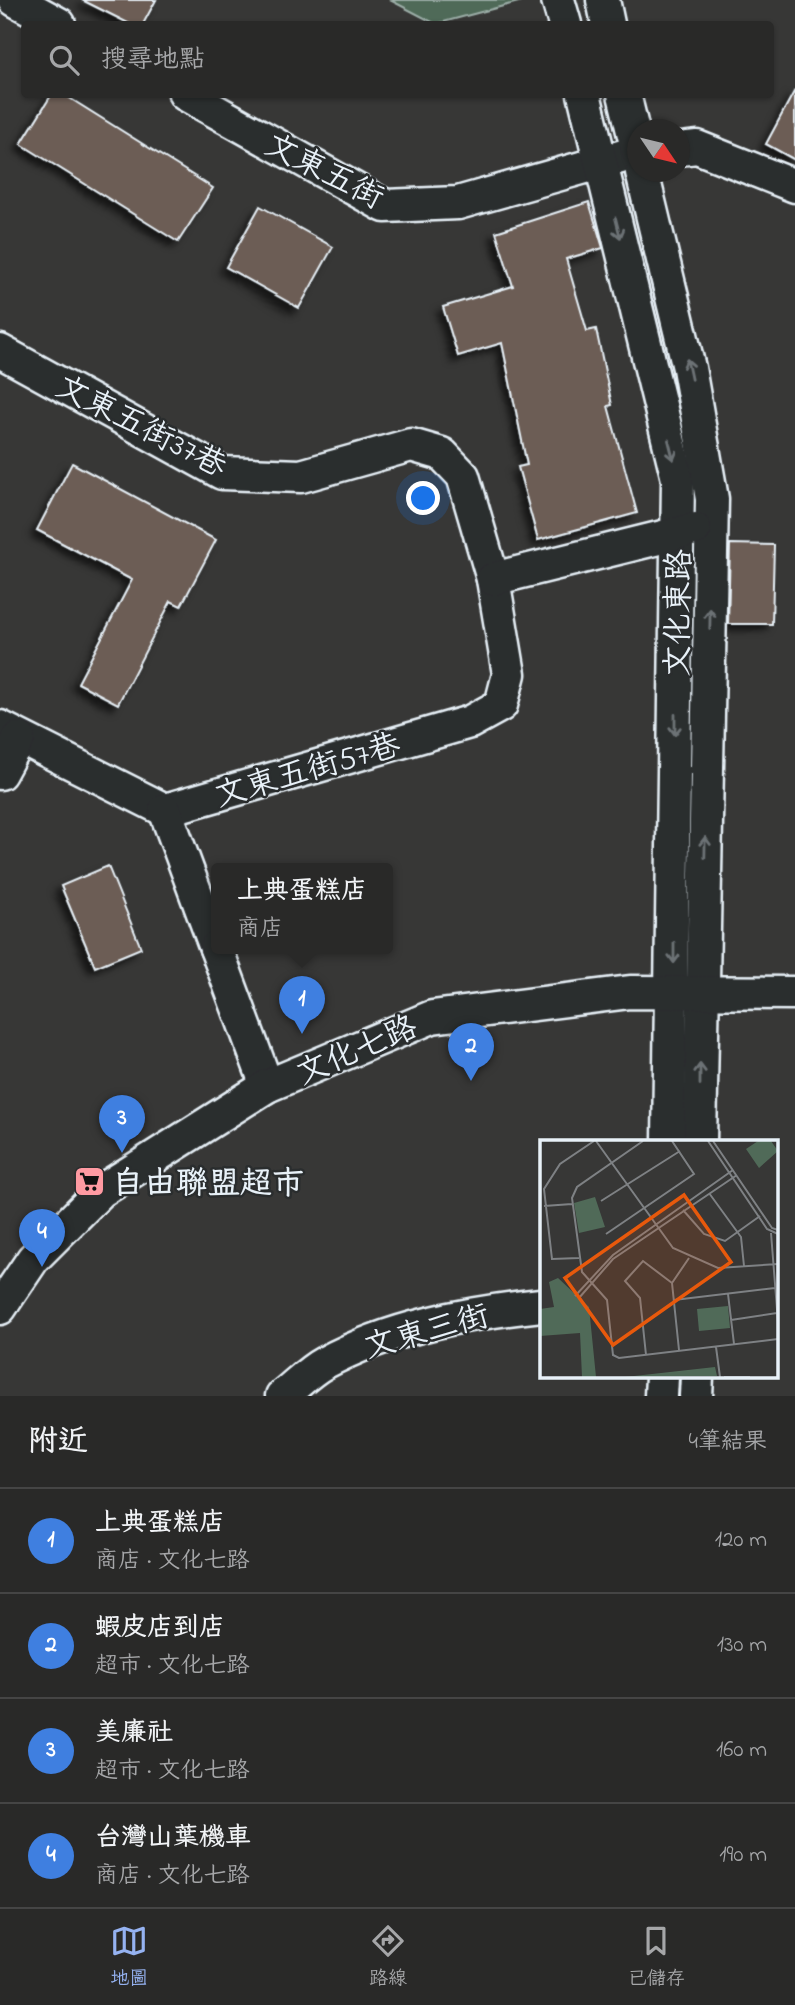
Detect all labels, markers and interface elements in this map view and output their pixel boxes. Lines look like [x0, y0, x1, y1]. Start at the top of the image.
search box [21, 21, 774, 98]
icon: search [45, 41, 83, 79]
text: 搜尋地點 [101, 42, 205, 80]
north arrow [627, 119, 690, 182]
street label: 文東五街 [256, 123, 391, 223]
one-way arrow [612, 216, 625, 239]
one-way arrow [681, 358, 695, 381]
street label: 文東五街37巷 [47, 365, 234, 491]
one-way arrow [666, 438, 679, 460]
your location [406, 481, 440, 515]
street label: 文化東路 [656, 549, 705, 677]
one-way arrow [703, 608, 717, 631]
one-way arrow [669, 713, 682, 736]
street label: 文東五街57巷 [209, 723, 406, 821]
one-way arrow [698, 835, 711, 858]
popup [211, 863, 393, 954]
text: 上典蛋糕店 [237, 873, 367, 911]
text: 商店 [237, 913, 283, 946]
one-way arrow [667, 941, 680, 964]
pin: 1 [279, 976, 325, 1034]
street label: 文化七路 [289, 1006, 425, 1099]
pin: 2 [448, 1023, 494, 1081]
one-way arrow [694, 1063, 707, 1086]
pin: 3 [99, 1095, 145, 1153]
inset map [540, 1140, 778, 1378]
place label: 自由聯盟超市 [112, 1162, 304, 1209]
supermarket icon: 自由聯盟超市 [72, 1165, 106, 1199]
pin: 4 [19, 1209, 65, 1267]
street label: 文東三街 [359, 1294, 495, 1373]
text: 附近 [28, 1421, 88, 1465]
text: 4筆結果 [689, 1426, 767, 1459]
text: 上典蛋糕店 [95, 1505, 225, 1543]
text: 1 [47, 1524, 55, 1557]
text: 120 m [715, 1524, 767, 1557]
text: 商店 · 文化七路 [95, 1545, 249, 1578]
text: 蝦皮店到店 [95, 1610, 225, 1648]
text: 2 [45, 1629, 57, 1662]
text: 130 m [717, 1629, 767, 1662]
text: 超市 · 文化七路 [95, 1650, 249, 1683]
text: 美廉社 [95, 1715, 173, 1753]
text: 3 [46, 1734, 56, 1767]
text: 160 m [716, 1734, 767, 1767]
text: 超市 · 文化七路 [95, 1755, 249, 1788]
text: 台灣山葉機車 [95, 1820, 251, 1858]
text: 4 [46, 1839, 56, 1872]
text: 190 m [719, 1839, 767, 1872]
text: 商店 · 文化七路 [95, 1860, 249, 1893]
tab: 地圖 [110, 1922, 148, 1993]
tab: 路線 [369, 1922, 407, 1993]
tab: 已儲存 [628, 1922, 685, 1993]

